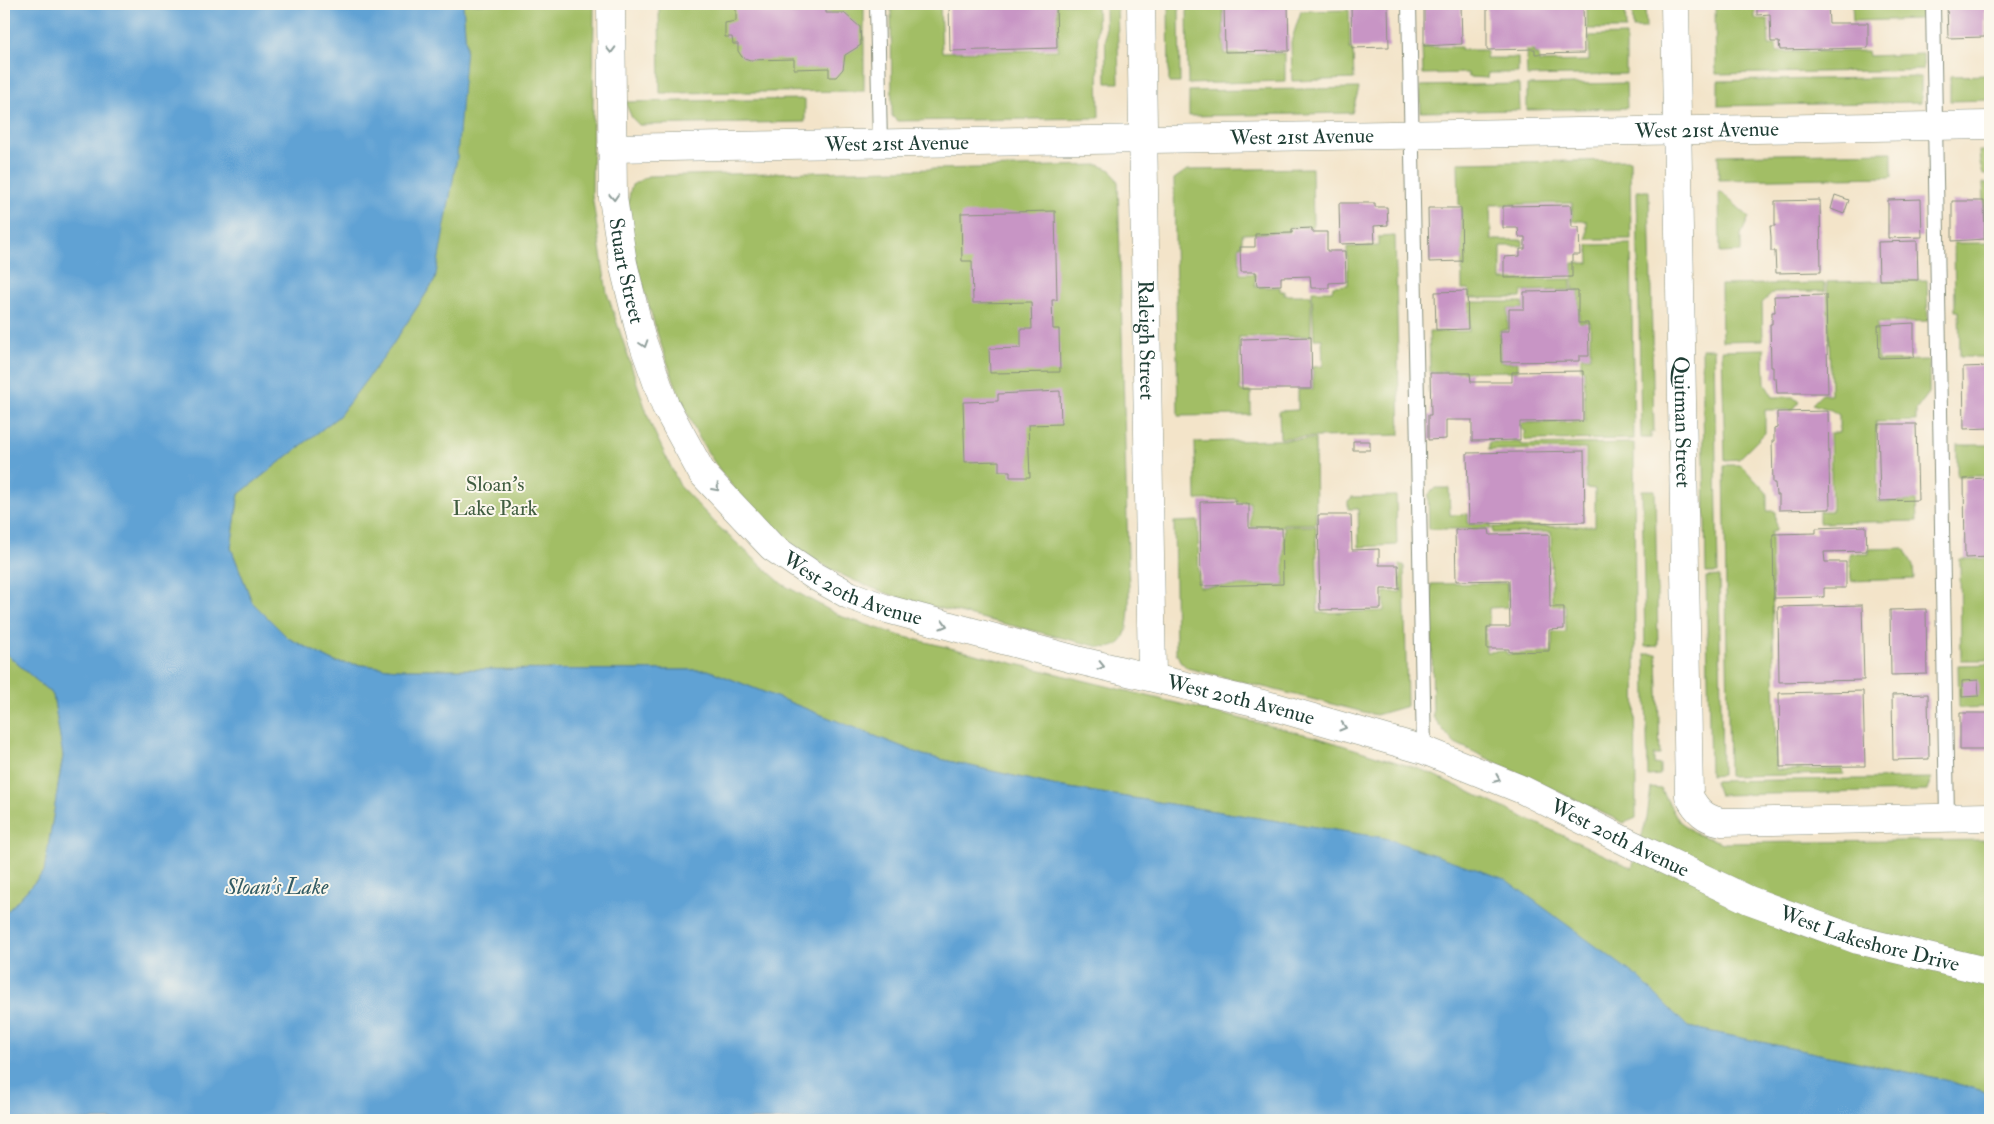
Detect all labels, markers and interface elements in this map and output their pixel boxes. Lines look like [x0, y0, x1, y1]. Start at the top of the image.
one-way arrow [606, 46, 616, 54]
street label: West 21st Avenue [1634, 115, 1779, 144]
street label: West 21st Avenue [1229, 122, 1374, 151]
street label: West 21st Avenue [824, 129, 969, 158]
one-way arrow [608, 193, 619, 201]
street label: Stuart Street [603, 216, 651, 327]
street label: Raleigh Street [1132, 280, 1161, 400]
one-way arrow [638, 339, 648, 347]
street label: Quitman Street [1668, 356, 1697, 488]
park label: Sloan's Lake Park [452, 471, 538, 522]
one-way arrow [710, 482, 719, 491]
street label: West 20th Avenue [777, 544, 925, 631]
one-way arrow [939, 620, 947, 630]
one-way arrow [1097, 660, 1106, 671]
street label: West 20th Avenue [1163, 668, 1318, 731]
one-way arrow [1339, 721, 1347, 731]
one-way arrow [1492, 773, 1501, 784]
street label: West 20th Avenue [1545, 792, 1694, 883]
water label: Sloan's Lake [225, 873, 329, 901]
street label: West Lakeshore Drive [1775, 899, 1962, 978]

